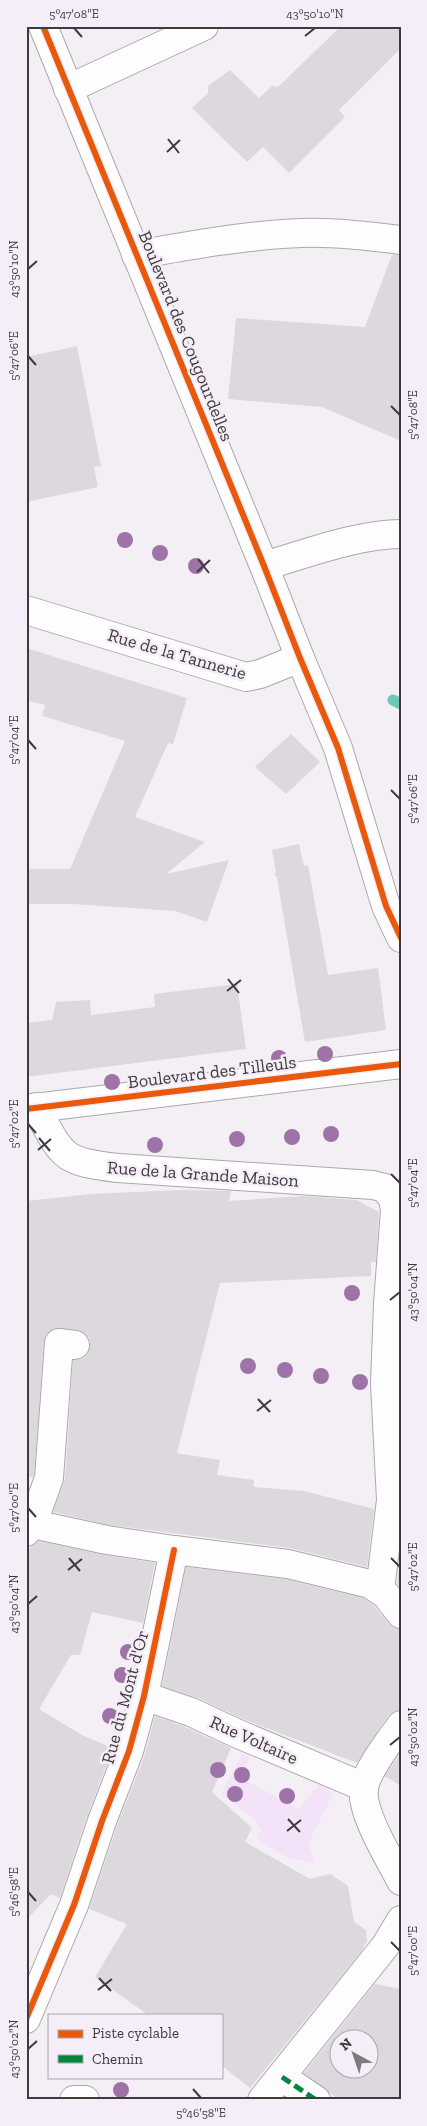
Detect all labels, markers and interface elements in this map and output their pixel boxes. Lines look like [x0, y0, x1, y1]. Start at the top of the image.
text: 5°47'08"E [49, 7, 99, 21]
text: 43°50'10"N [286, 7, 344, 21]
street label: Boulevard des Cougourdelles [134, 228, 238, 444]
text: 43°50'10"N [7, 240, 21, 298]
text: 5°47'06"E [7, 331, 21, 381]
text: 5°47'08"E [406, 390, 420, 440]
street label: Rue de la Tannerie [105, 624, 249, 684]
text: 5°47'04"E [7, 715, 21, 765]
text: 5°47'06"E [406, 774, 420, 824]
street label: Boulevard des Tilleuls [127, 1051, 298, 1093]
text: 5°47'02"E [7, 1099, 21, 1149]
street label: Rue de la Grande Maison [106, 1156, 300, 1192]
text: 5°47'04"E [406, 1158, 420, 1208]
text: 43°50'04"N [406, 1262, 420, 1321]
text: 5°47'00"E [7, 1483, 21, 1533]
text: 5°47'02"E [406, 1542, 420, 1592]
text: 43°50'04"N [7, 1574, 21, 1633]
street label: Rue du Mont d'Or [97, 1628, 153, 1766]
text: 43°50'02"N [406, 1707, 420, 1766]
street label: Rue Voltaire [207, 1711, 301, 1769]
text: 5°46'58"E [7, 1867, 21, 1917]
text: 5°47'00"E [406, 1926, 420, 1976]
legend [48, 2014, 222, 2078]
text: 43°50'02"N [7, 2019, 21, 2078]
text: Piste cyclable [92, 2024, 179, 2042]
north arrow [330, 2028, 380, 2078]
text: N [336, 2034, 356, 2054]
text: Chemin [92, 2050, 143, 2068]
text: 5°46'58"E [176, 2106, 226, 2120]

